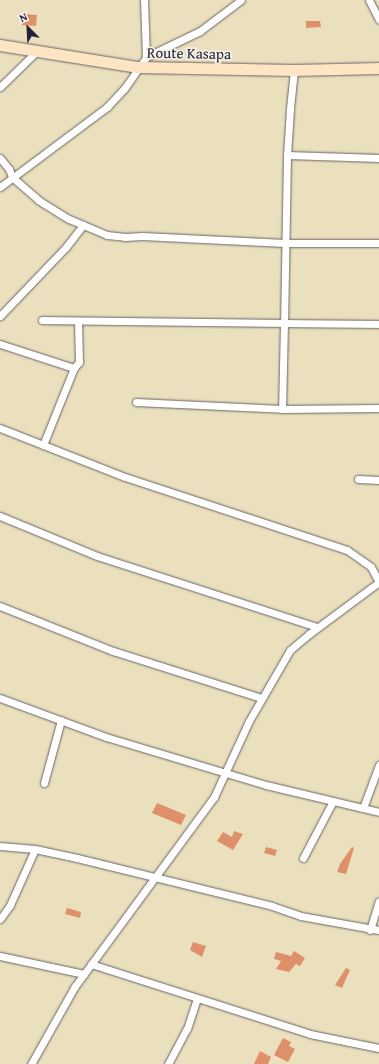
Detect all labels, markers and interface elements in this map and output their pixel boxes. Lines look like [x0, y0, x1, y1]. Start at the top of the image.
north arrow [8, 8, 48, 48]
text: N [16, 8, 30, 26]
street label: Route Kasapa [147, 43, 231, 63]

